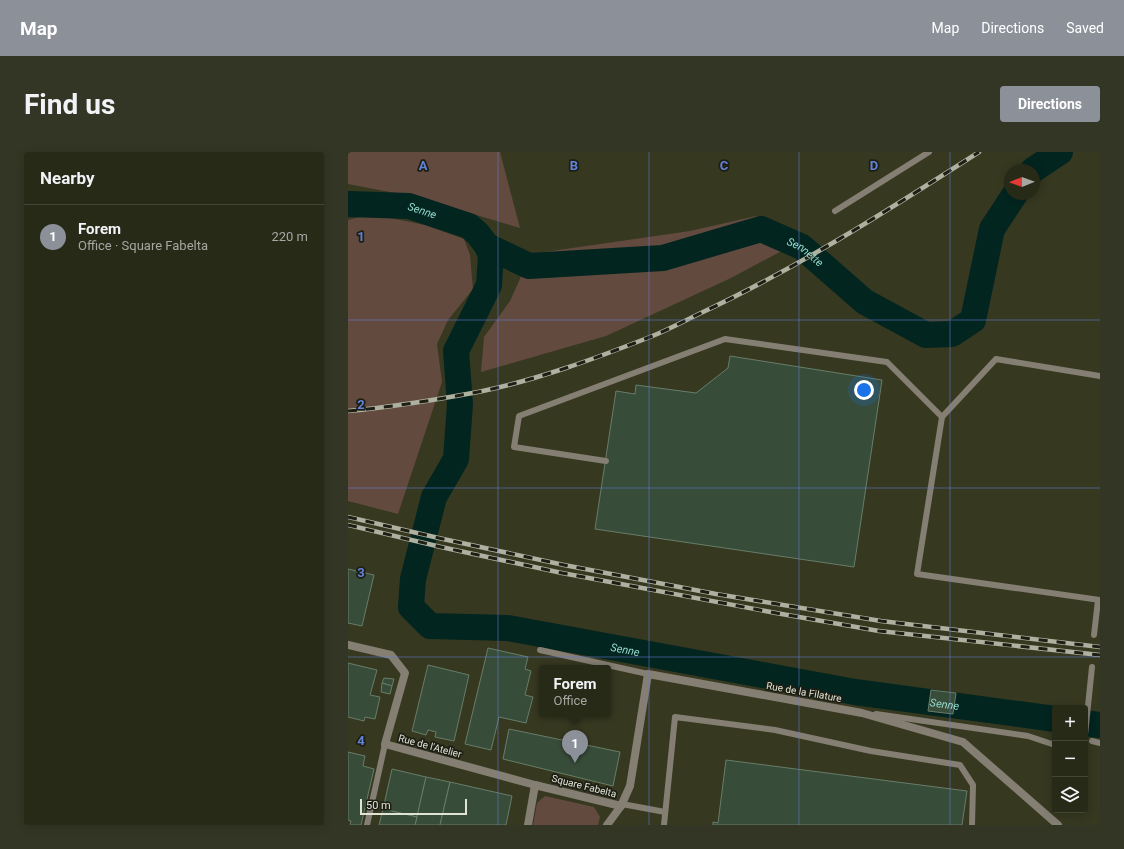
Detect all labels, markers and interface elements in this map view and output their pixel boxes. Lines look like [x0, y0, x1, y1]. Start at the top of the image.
text: Map [20, 17, 58, 40]
text: Map [932, 20, 959, 36]
text: Directions [981, 20, 1044, 36]
text: Saved [1066, 20, 1104, 36]
button: Directions [1000, 86, 1100, 122]
text: Find us [24, 88, 115, 121]
text: A [419, 158, 428, 173]
text: B [570, 158, 578, 173]
text: C [720, 158, 729, 173]
text: D [870, 158, 878, 173]
north arrow [1004, 164, 1040, 200]
text: Nearby [40, 168, 95, 188]
water label: Senne [406, 200, 439, 221]
text: Forem [78, 220, 121, 238]
text: 1 [49, 229, 57, 244]
text: 220 m [271, 229, 308, 244]
text: 1 [357, 229, 365, 244]
water label: Sennette [785, 235, 826, 269]
text: Office · Square Fabelta [78, 238, 208, 253]
your location [854, 380, 874, 400]
text: 2 [357, 397, 365, 412]
text: 3 [357, 565, 365, 580]
water label: Senne [610, 641, 641, 659]
popup [539, 665, 611, 717]
text: Forem [554, 675, 597, 693]
street label: Rue de la Filature [765, 680, 843, 704]
text: Office [554, 693, 587, 708]
water label: Senne [929, 696, 960, 713]
map controls [1052, 705, 1088, 813]
button: + [1052, 705, 1088, 741]
pin: 1 [562, 730, 588, 763]
street label: Rue de l'Atelier [397, 732, 463, 760]
text: 4 [357, 733, 365, 748]
button: − [1052, 741, 1088, 777]
street label: Square Fabelta [550, 773, 618, 799]
button: layers [1052, 777, 1088, 813]
scale bar [360, 797, 467, 816]
text: 50 m [366, 799, 391, 812]

